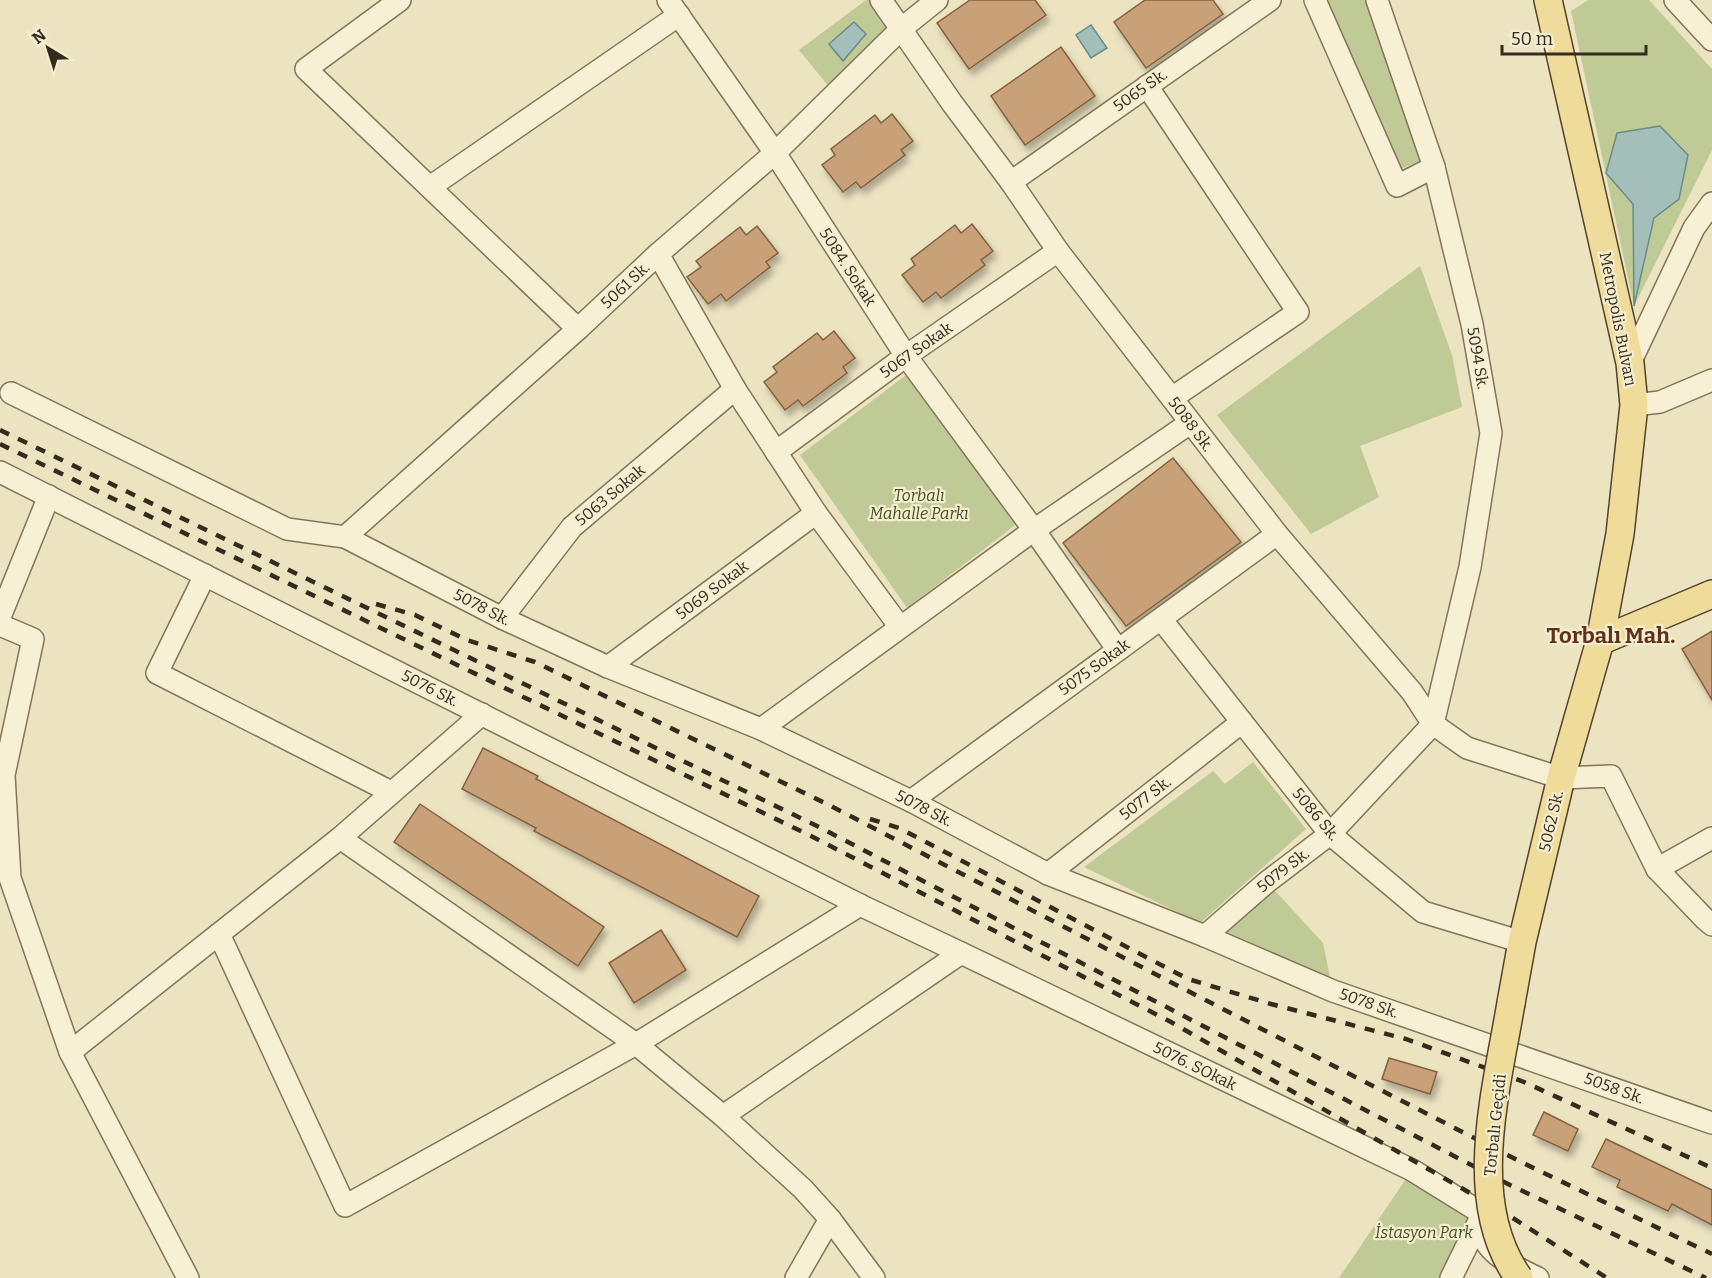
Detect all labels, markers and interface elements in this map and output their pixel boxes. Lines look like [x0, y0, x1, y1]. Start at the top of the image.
north arrow [18, 18, 78, 78]
scale bar [1502, 18, 1646, 56]
text: N [28, 25, 50, 48]
text: 50 m [1511, 28, 1553, 50]
street label: 5065 Sk. [1109, 65, 1171, 115]
street label: 5084. Sokak [816, 224, 880, 310]
street label: Metropolis Bulvarı [1596, 250, 1640, 388]
street label: 5061 Sk. [597, 258, 653, 312]
street label: 5067 Sokak [876, 318, 956, 382]
street label: 5094 Sk. [1463, 325, 1493, 391]
street label: 5088 Sk. [1164, 393, 1218, 455]
street label: 5063 Sokak [571, 460, 649, 530]
park label: Torbalı Mahalle Parkı [869, 486, 969, 523]
street label: 5069 Sokak [672, 557, 752, 623]
street label: 5078 Sk. [450, 585, 514, 629]
district label: Torbalı Mah. [1547, 622, 1675, 649]
street label: 5075 Sokak [1055, 635, 1133, 699]
street label: 5076 Sk. [398, 666, 462, 710]
street label: 5077 Sk. [1115, 772, 1175, 824]
street label: 5086 Sk. [1288, 784, 1344, 844]
street label: 5078 Sk. [892, 786, 956, 830]
street label: 5062 Sk. [1535, 789, 1567, 853]
street label: 5079 Sk. [1253, 844, 1313, 896]
street label: 5078 Sk. [1337, 984, 1401, 1022]
street label: 5076. SOkak [1150, 1038, 1240, 1094]
street label: 5058 Sk. [1582, 1068, 1646, 1108]
street label: Torbalı Geçidi [1480, 1073, 1510, 1177]
park label: İstasyon Park [1375, 1223, 1473, 1242]

